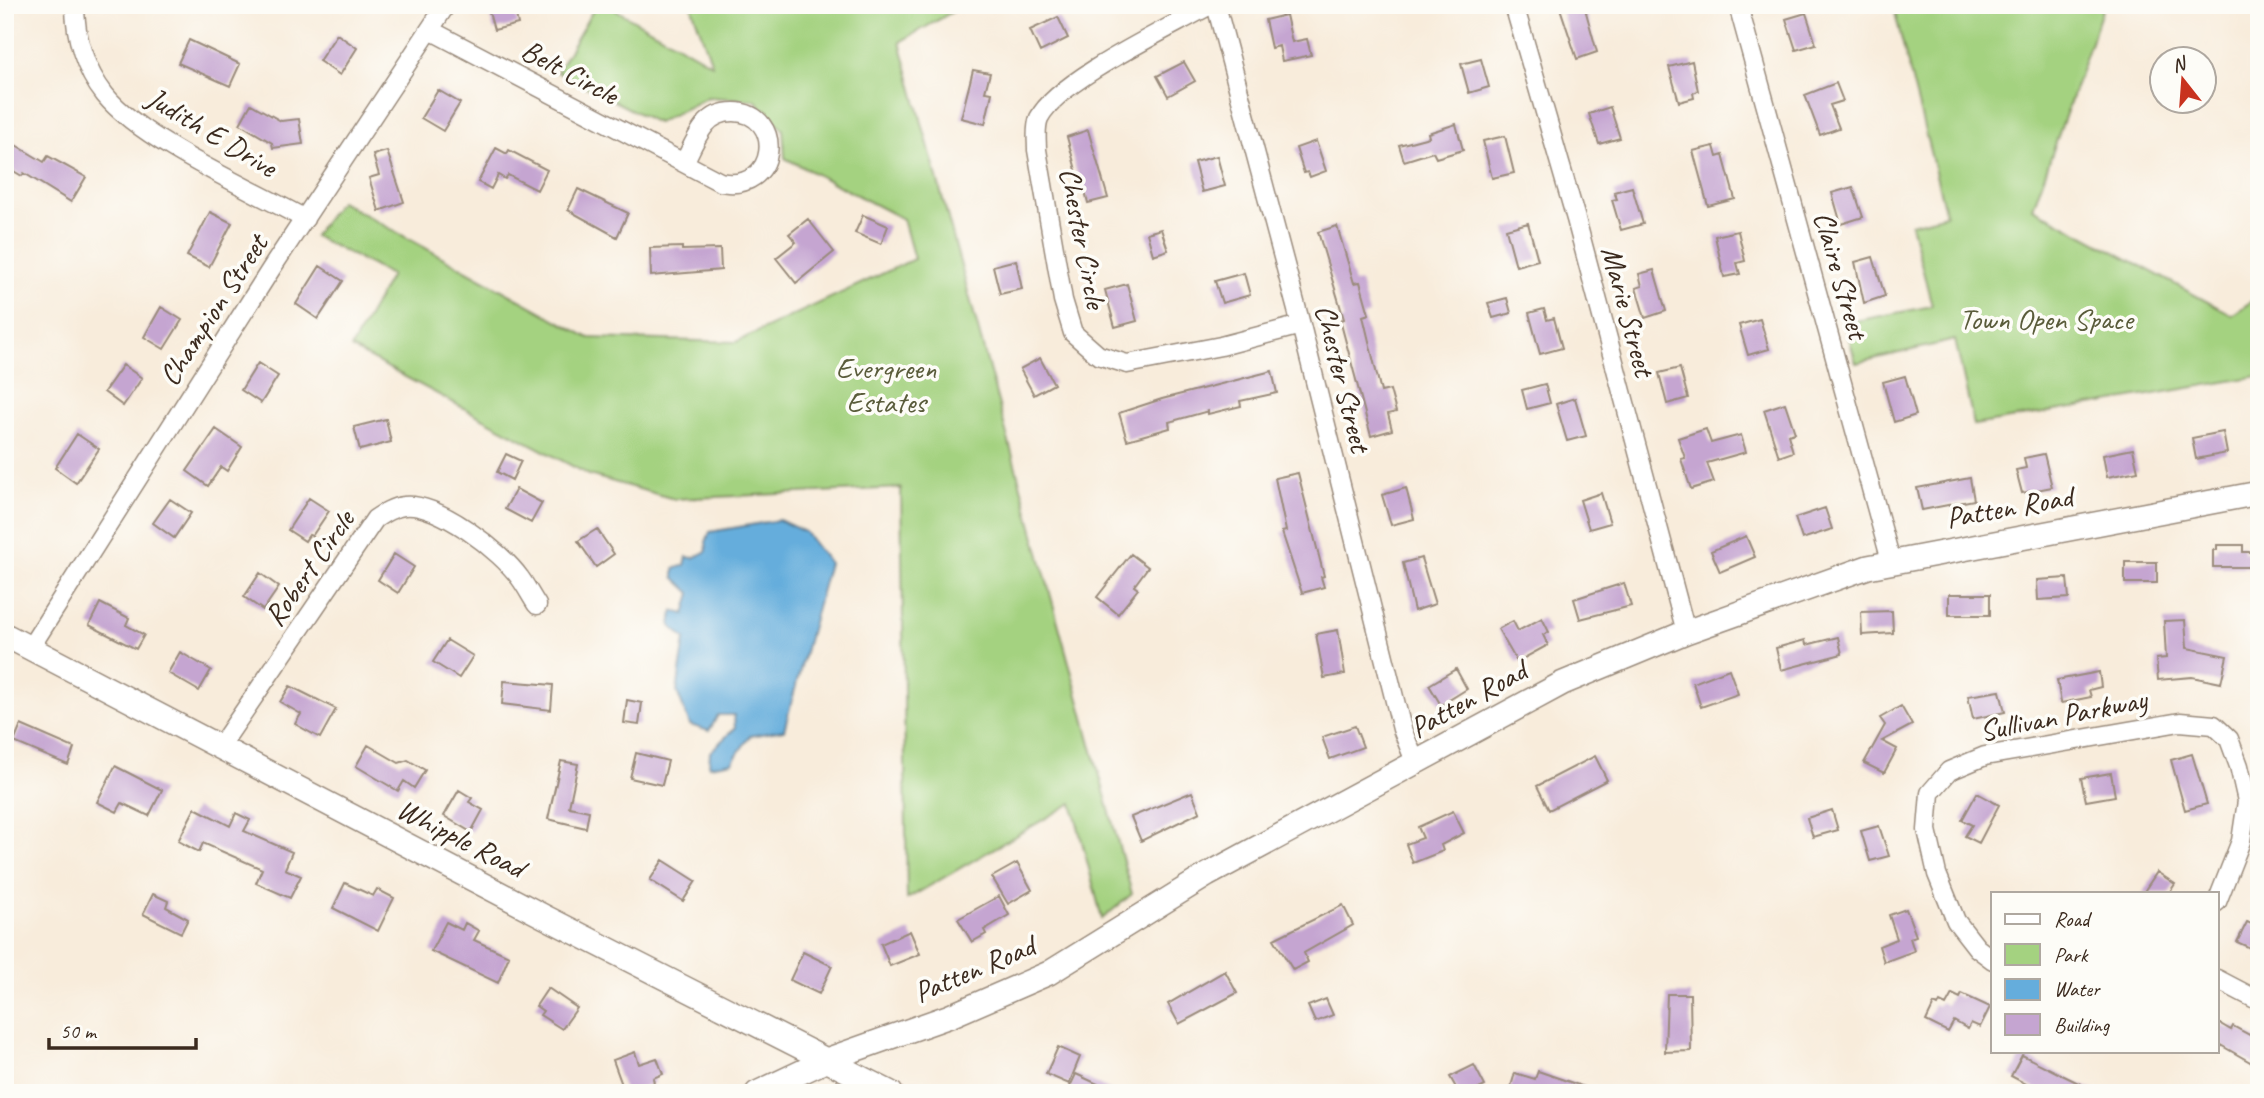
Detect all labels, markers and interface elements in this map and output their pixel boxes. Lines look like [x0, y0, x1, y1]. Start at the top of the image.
street label: Belt Circle [515, 31, 627, 114]
north arrow [2148, 46, 2218, 116]
text: N [2169, 51, 2191, 78]
street label: Judith E Drive [138, 77, 286, 187]
street label: Chester Circle [1051, 164, 1116, 314]
street label: Claire Street [1805, 207, 1878, 346]
street label: Champion Street [150, 225, 278, 393]
street label: Marie Street [1592, 242, 1664, 383]
street label: Chester Street [1306, 300, 1380, 459]
park label: Town Open Space [1959, 300, 2135, 338]
park label: Evergreen Estates [836, 349, 937, 421]
street label: Patten Road [1943, 476, 2079, 537]
street label: Robert Circle [255, 501, 364, 633]
street label: Patten Road [1403, 649, 1537, 747]
street label: Sullivan Parkway [1976, 680, 2152, 750]
street label: Whipple Road [391, 790, 535, 888]
legend [1991, 892, 2218, 1052]
text: Road [2054, 906, 2093, 932]
street label: Patten Road [908, 925, 1044, 1011]
text: Park [2054, 942, 2089, 968]
text: Water [2054, 976, 2101, 1002]
scale bar [49, 1007, 196, 1051]
text: Building [2054, 1012, 2111, 1038]
text: 50 m [60, 1018, 98, 1044]

